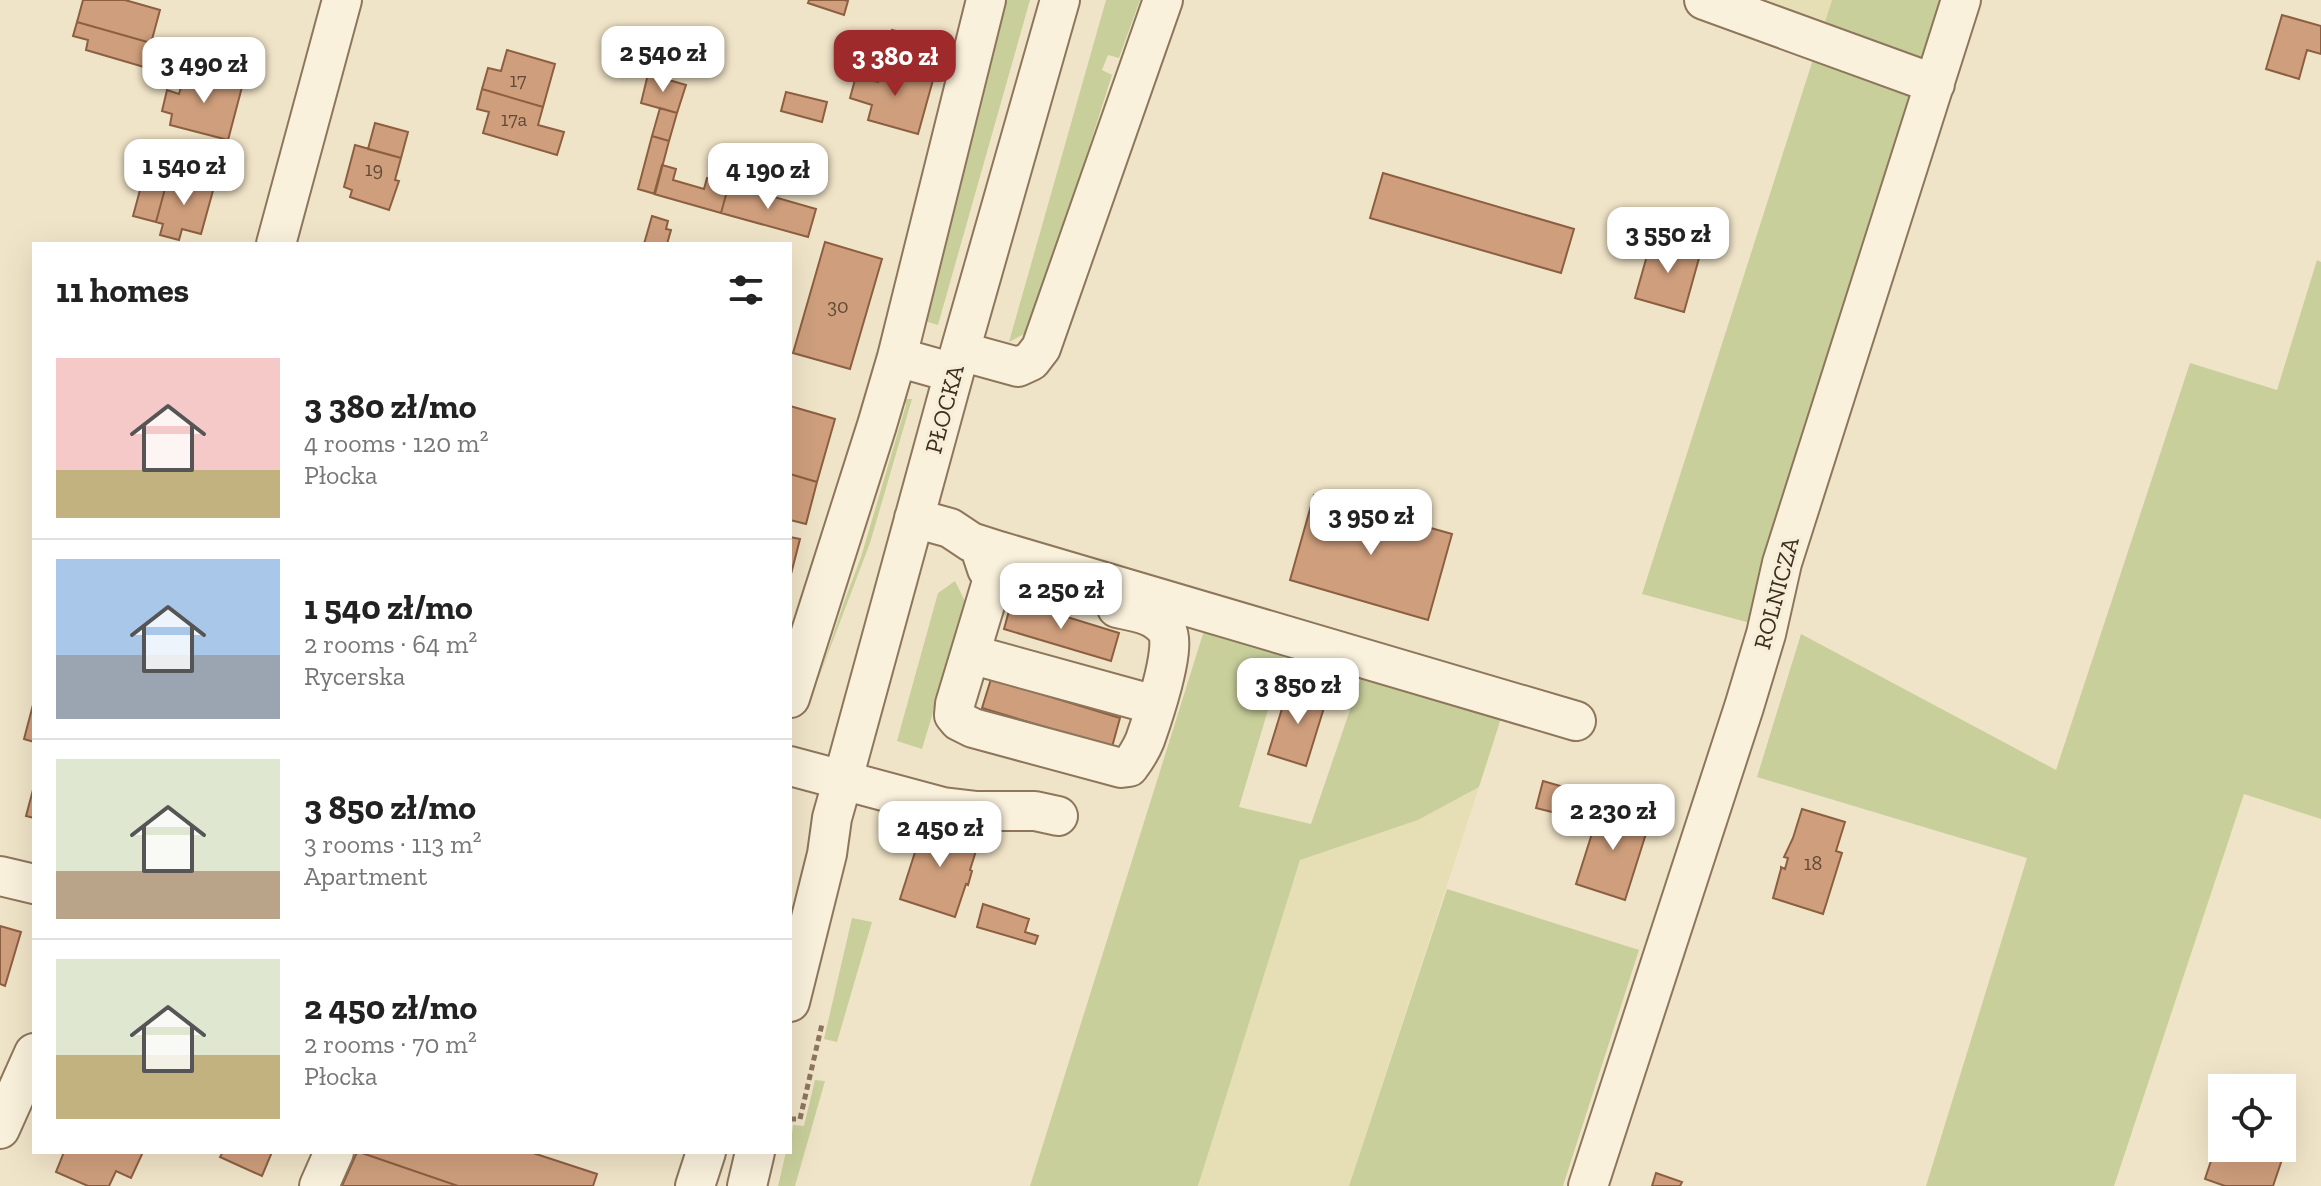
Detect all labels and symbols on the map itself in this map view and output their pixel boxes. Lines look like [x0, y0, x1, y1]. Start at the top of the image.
pin: 2 540 zł [580, 26, 746, 94]
pin: 3 380 zł [812, 30, 978, 98]
pin: 3 490 zł [121, 37, 287, 105]
house number: 17 [510, 68, 527, 92]
house number: 17a [501, 107, 528, 131]
pin: 1 540 zł [101, 139, 267, 207]
pin: 4 190 zł [685, 143, 851, 211]
house number: 19 [365, 157, 383, 181]
pin: 3 550 zł [1585, 207, 1751, 275]
house number: 30 [827, 294, 849, 318]
street label: PŁOCKA [918, 361, 970, 457]
pin: 3 950 zł [1288, 489, 1454, 557]
street label: ROLNICZA [1747, 533, 1805, 652]
pin: 2 250 zł [978, 563, 1144, 631]
pin: 3 850 zł [1215, 658, 1381, 726]
pin: 2 230 zł [1530, 784, 1696, 852]
pin: 2 450 zł [857, 801, 1023, 869]
house number: 18 [1804, 851, 1822, 875]

